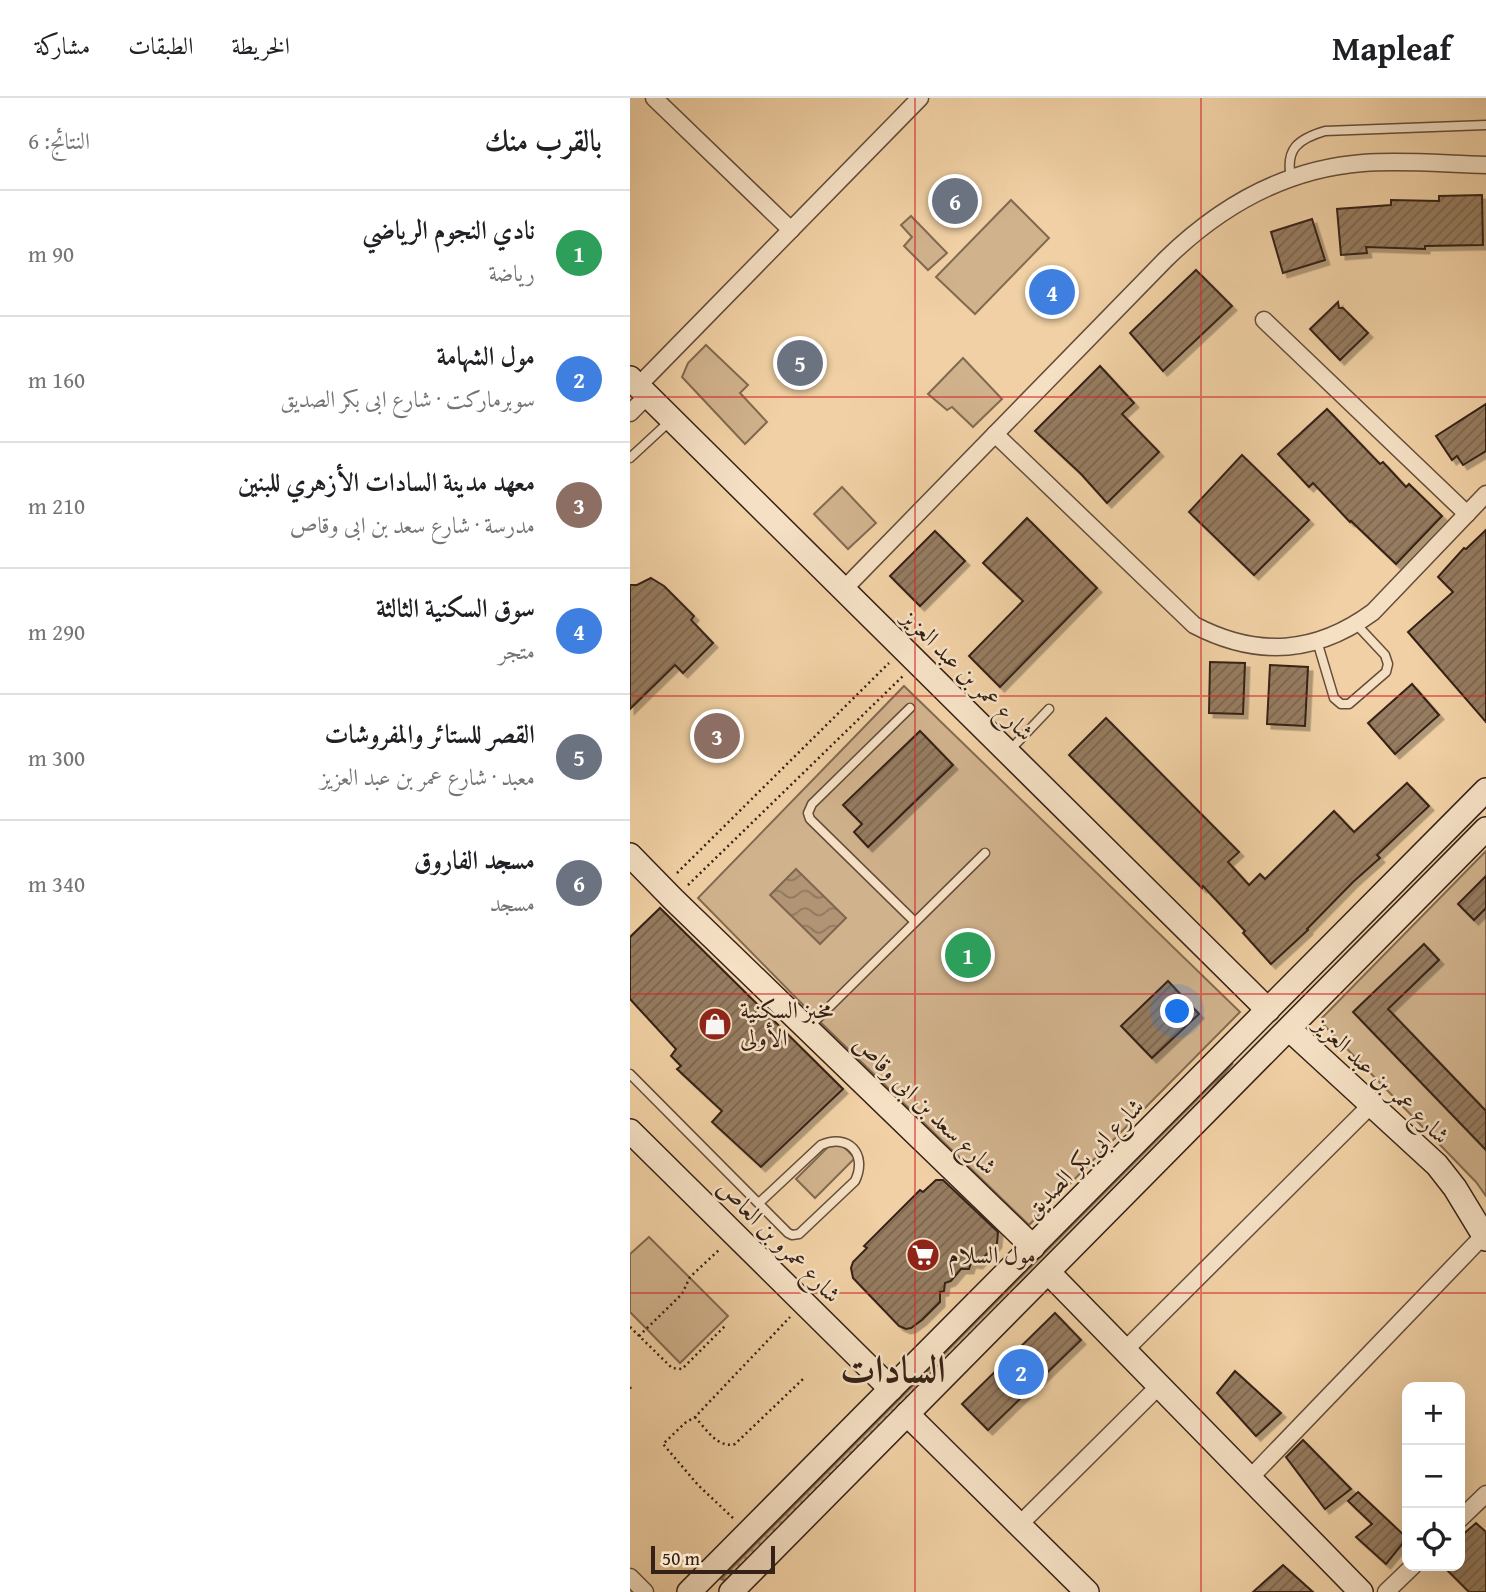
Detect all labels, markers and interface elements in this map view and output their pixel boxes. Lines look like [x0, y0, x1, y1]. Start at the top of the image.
text: Mapleaf [1332, 24, 1451, 72]
text: مشاركة [35, 28, 90, 63]
text: الطبقات [128, 28, 194, 63]
text: الخريطة [232, 28, 290, 63]
text: بالقرب منك [485, 118, 602, 162]
text: النتائج: 6 [28, 124, 90, 157]
pin: 6 [932, 175, 978, 227]
text: نادي النجوم الرياضي [362, 210, 535, 249]
text: 90 m [28, 237, 74, 270]
text: 1 [573, 237, 585, 270]
text: رياضة [489, 256, 535, 289]
pin: 4 [1029, 266, 1075, 318]
text: مول الشهامة [437, 336, 535, 375]
pin: 5 [777, 337, 823, 389]
text: 160 m [28, 363, 85, 396]
text: 2 [573, 363, 585, 396]
text: سوبرماركت · شارع ابى بكر الصديق [280, 382, 535, 415]
text: معهد مدينة السادات الأزهري للبنين [238, 462, 535, 501]
text: 210 m [28, 489, 85, 522]
text: 3 [573, 489, 585, 522]
text: مدرسة · شارع سعد بن ابى وقاص [290, 508, 535, 541]
text: سوق السكنية الثالثة [376, 588, 535, 627]
street label: شارع عمر بن عبد العزيز [890, 599, 1042, 751]
text: 290 m [28, 615, 85, 648]
text: 4 [573, 615, 585, 648]
text: متجر [499, 634, 535, 667]
pin: 3 [694, 710, 740, 762]
text: القصر للستائر والمفروشات [324, 714, 535, 753]
text: 300 m [28, 741, 85, 774]
text: 5 [573, 741, 585, 774]
text: معبد · شارع عمر بن عبد العزيز [320, 760, 535, 793]
text: مسجد الفاروق [414, 840, 535, 879]
text: 340 m [28, 867, 85, 900]
text: 6 [573, 867, 585, 900]
text: مسجد [490, 886, 535, 919]
pin: 1 [945, 929, 991, 981]
place label: مخبز السكنية الأولى [740, 992, 834, 1055]
your location [1160, 994, 1194, 1028]
shop icon: مخبز السكنية الأولى [696, 1005, 734, 1043]
street label: شارع عمر بن عبد العزيز [1302, 1005, 1458, 1154]
street label: شارع سعد بن ابى وقاص [843, 1027, 1005, 1185]
street label: شارع ابى بكر الصديق [1015, 1089, 1154, 1228]
street label: شارع عمرو بن العاص [707, 1171, 849, 1313]
supermarket icon: مول السلام [904, 1236, 942, 1274]
place label: مول السلام [948, 1237, 1036, 1276]
district label: السادات [840, 1340, 946, 1396]
pin: 2 [998, 1346, 1044, 1398]
map controls [1402, 1382, 1465, 1571]
button: + [1402, 1382, 1465, 1445]
button: − [1402, 1445, 1465, 1508]
button: locate [1402, 1508, 1465, 1571]
scale bar [651, 1543, 775, 1575]
text: 50 m [662, 1544, 700, 1572]

